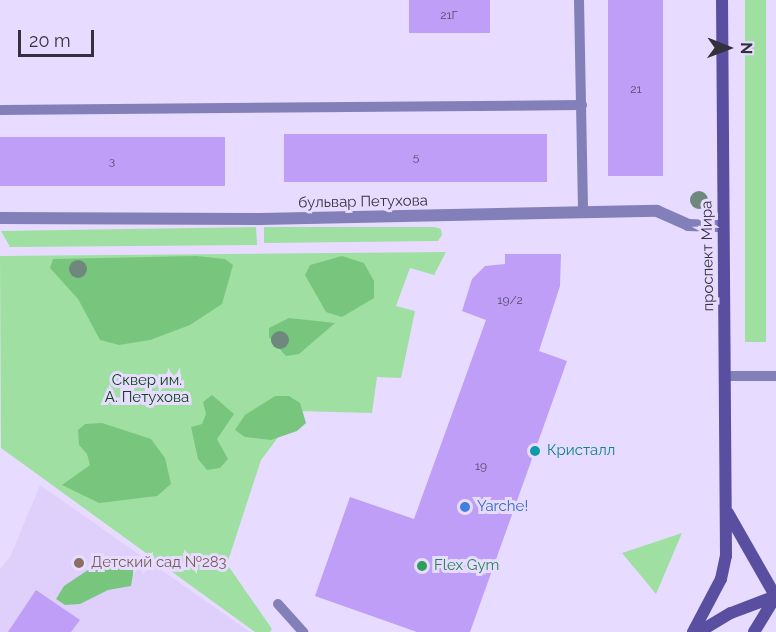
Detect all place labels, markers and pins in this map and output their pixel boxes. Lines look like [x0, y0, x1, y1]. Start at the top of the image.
place label: Кристалл [547, 442, 615, 460]
marker: Кристалл [528, 444, 542, 458]
place label: Yarche! [477, 498, 528, 516]
marker: Yarche! [458, 500, 472, 514]
place label: Детский сад №283 [91, 554, 227, 572]
marker: Детский сад №283 [72, 556, 86, 570]
place label: Flex Gym [434, 557, 499, 575]
marker: Flex Gym [415, 559, 429, 573]

